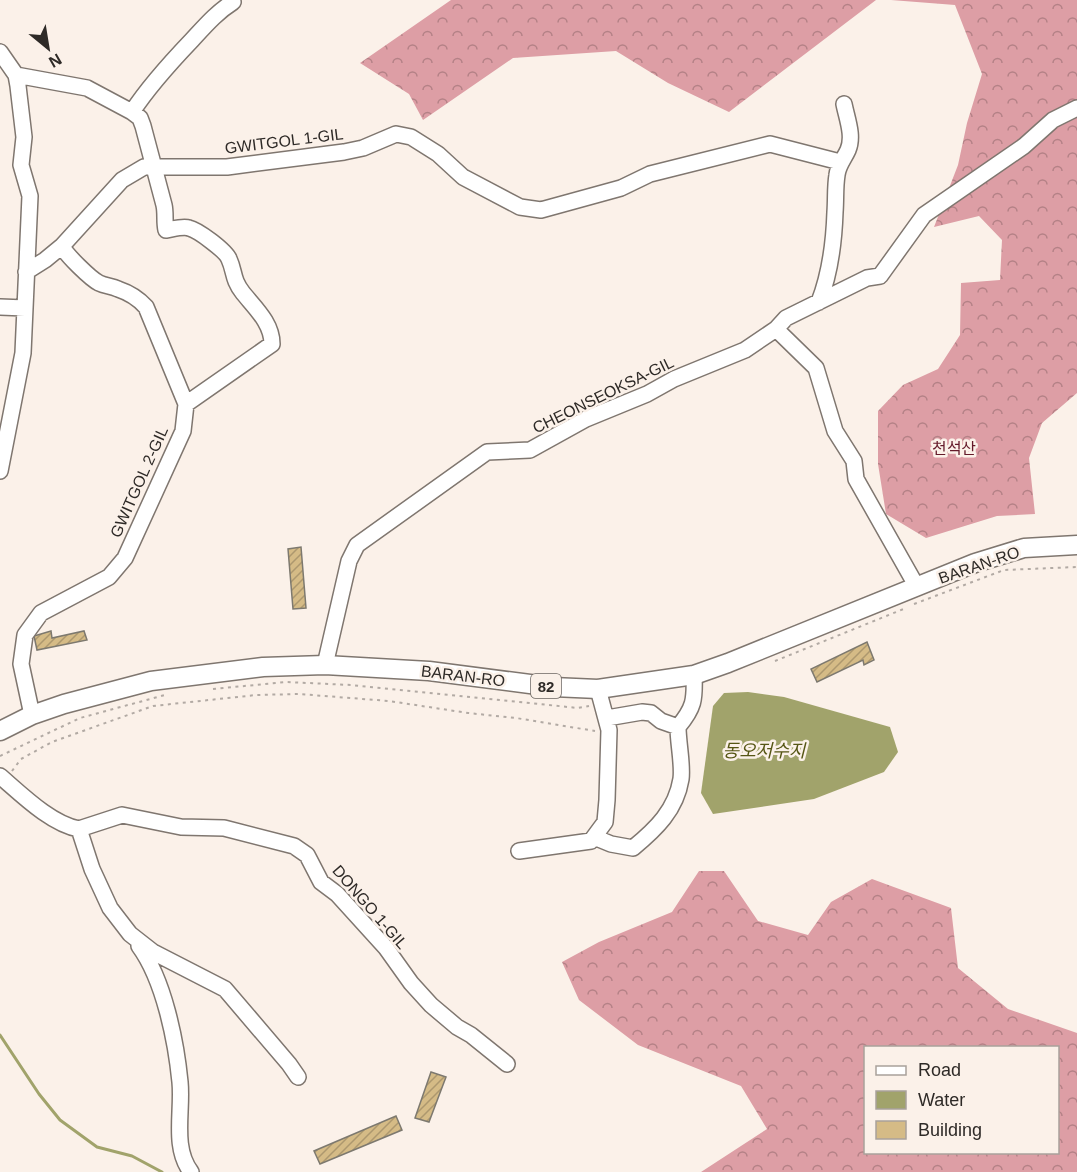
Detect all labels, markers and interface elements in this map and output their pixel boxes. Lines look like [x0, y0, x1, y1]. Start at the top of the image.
north arrow [18, 18, 78, 78]
text: N [46, 50, 65, 71]
street label: GWITGOL 1-GIL [224, 125, 344, 157]
street label: CHEONSEOKSA-GIL [530, 353, 676, 437]
street label: GWITGOL 2-GIL [107, 424, 171, 540]
park label: 천석산 [932, 440, 976, 457]
street label: BARAN-RO [936, 543, 1022, 587]
street label: BARAN-RO [420, 662, 506, 690]
road number: 82 [531, 674, 561, 698]
water label: 동오저수지 [723, 741, 807, 761]
street label: DONGO 1-GIL [329, 862, 411, 952]
legend [864, 1046, 1059, 1154]
text: Road [918, 1060, 961, 1080]
text: Water [918, 1090, 965, 1110]
text: Building [918, 1120, 982, 1140]

